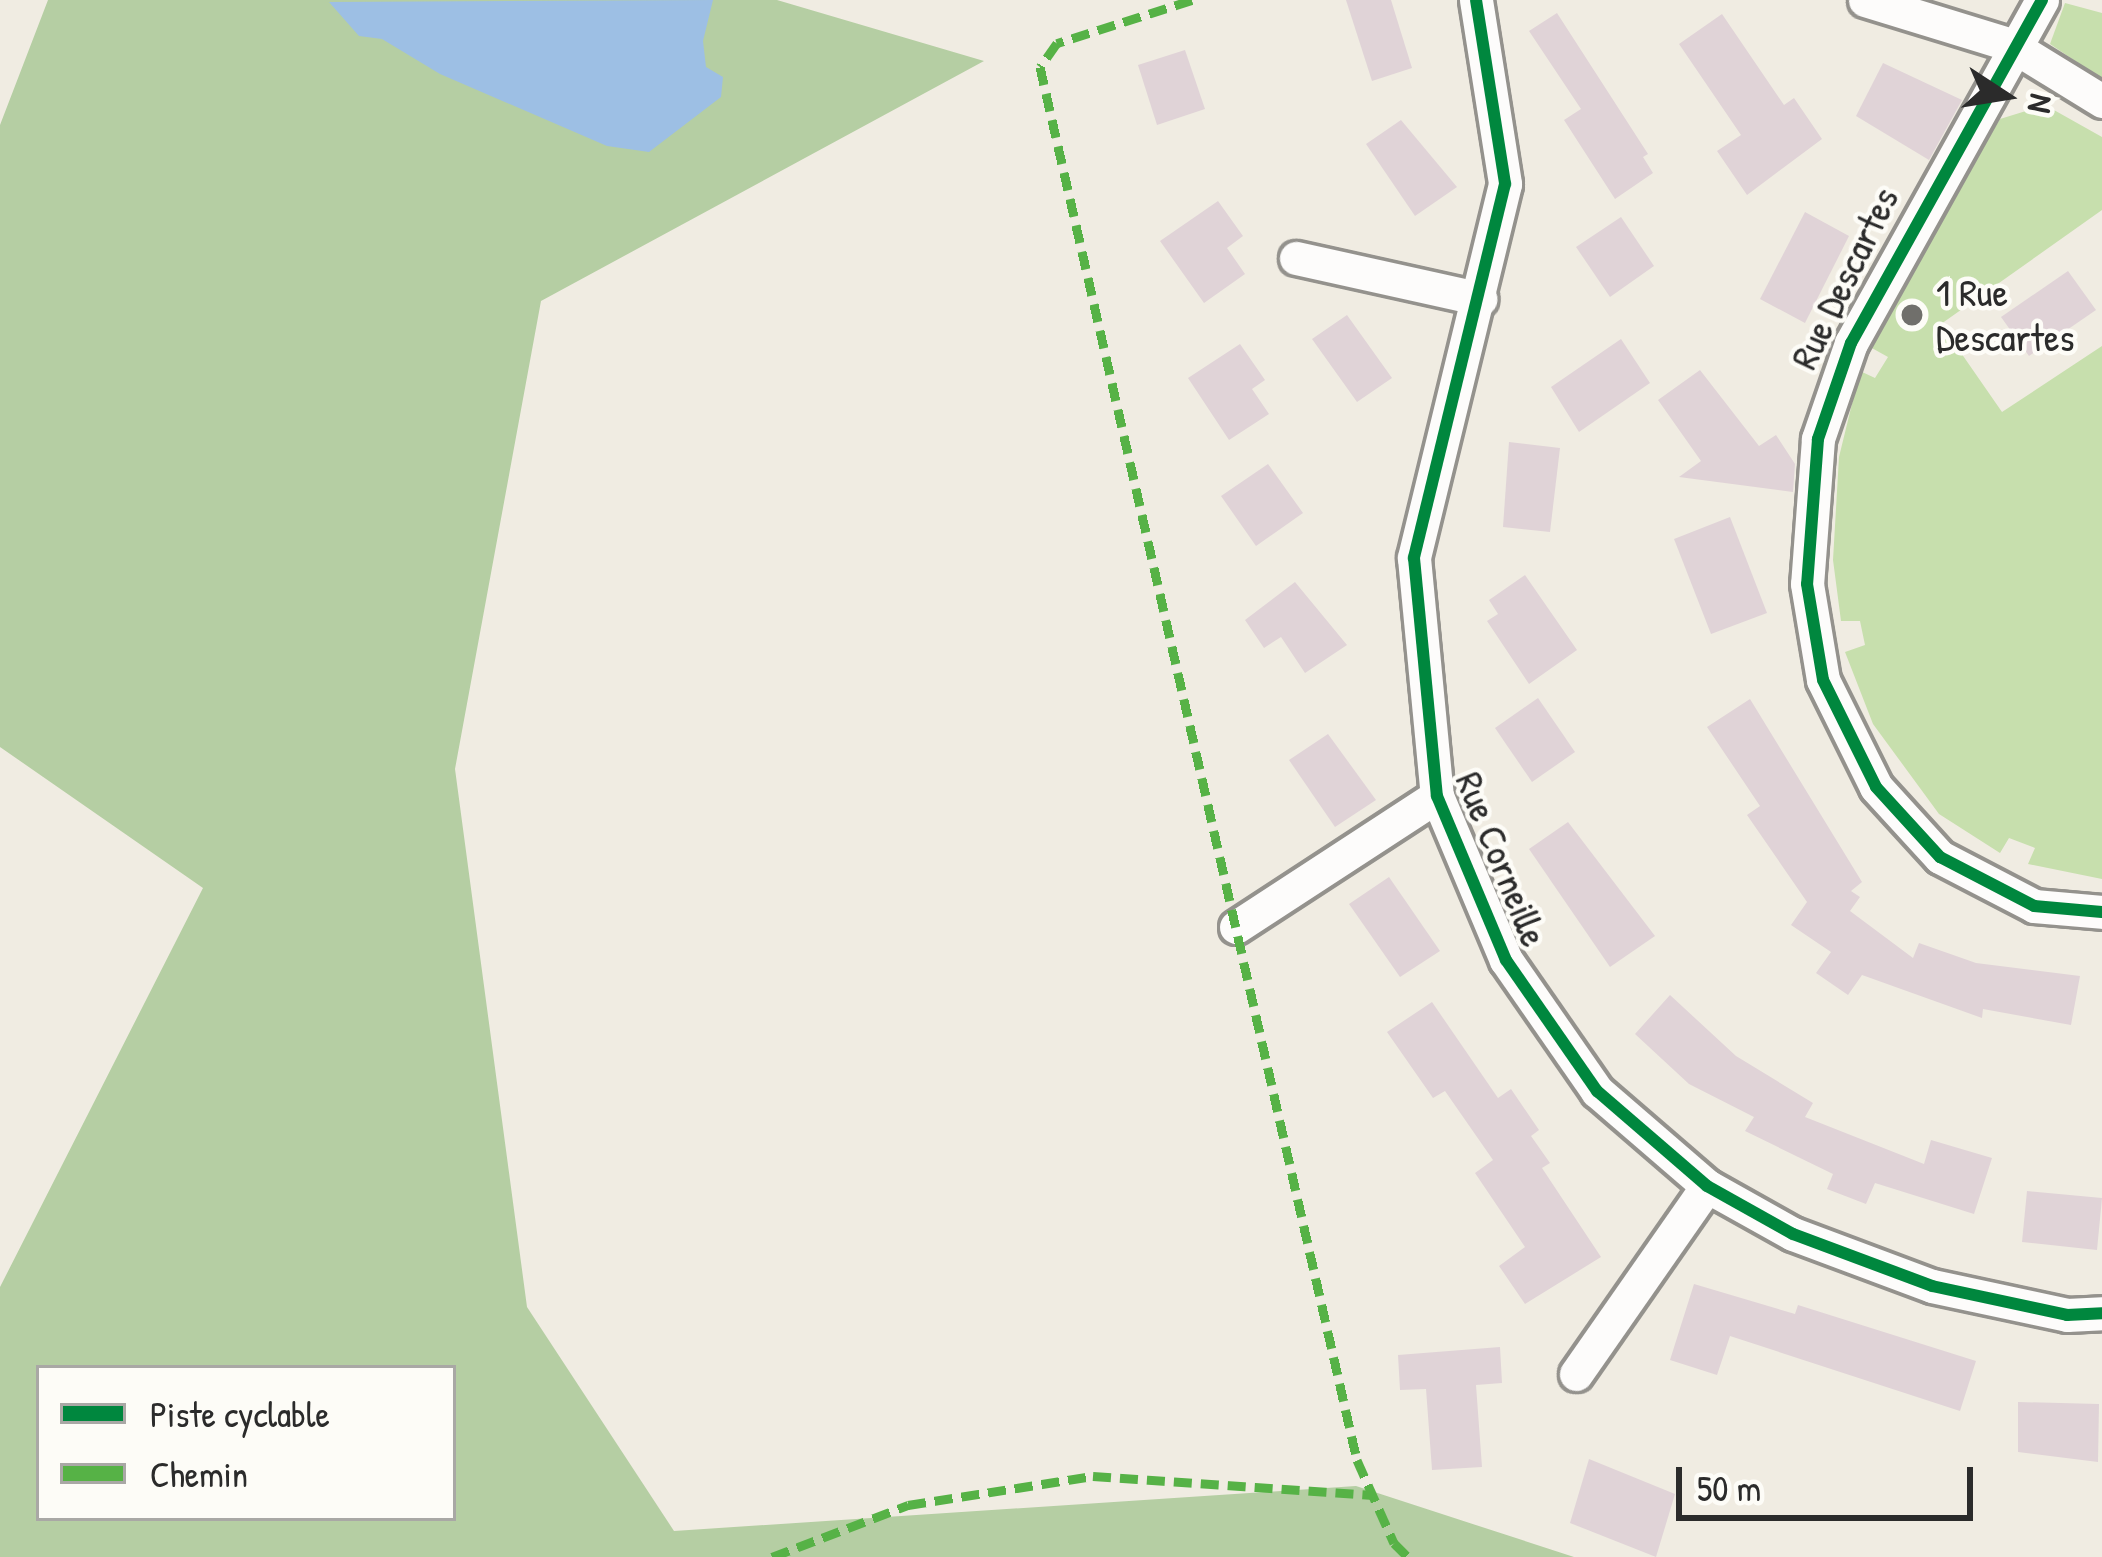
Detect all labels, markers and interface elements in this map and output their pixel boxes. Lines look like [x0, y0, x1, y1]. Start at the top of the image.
north arrow [1946, 36, 2066, 156]
text: N [2018, 90, 2065, 117]
street label: Rue Descartes [1780, 180, 1908, 376]
place label: 1 Rue Descartes [1936, 270, 2074, 361]
marker: 1 Rue Descartes [1899, 302, 1925, 328]
street label: Rue Corneille [1446, 765, 1558, 953]
legend [36, 1365, 456, 1521]
text: Piste cyclable [150, 1389, 330, 1438]
scale bar [1682, 1443, 1979, 1517]
text: Chemin [150, 1449, 248, 1498]
text: 50 m [1697, 1463, 1761, 1512]

